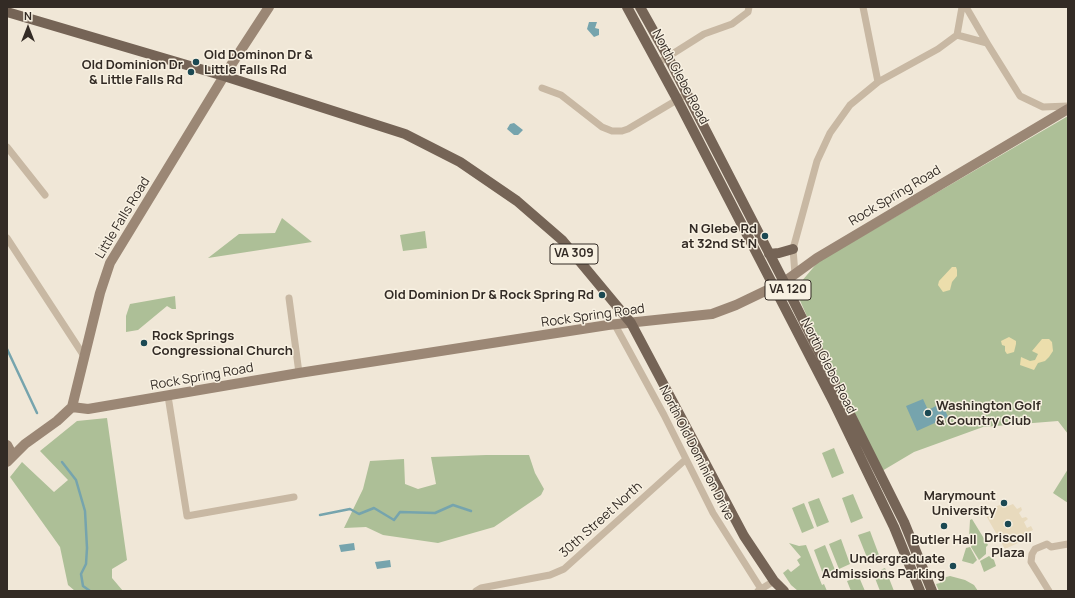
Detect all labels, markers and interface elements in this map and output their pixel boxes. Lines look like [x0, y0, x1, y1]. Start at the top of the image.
north arrow [8, 8, 48, 48]
text: N [24, 8, 32, 23]
street label: North Glebe Road [648, 27, 712, 127]
place label: Old Dominon Dr & Little Falls Rd [204, 47, 313, 78]
place label: Old Dominion Dr & Little Falls Rd [82, 57, 183, 88]
marker: Old Dominon Dr & Little Falls Rd [191, 57, 201, 67]
marker: Old Dominion Dr & Little Falls Rd [186, 67, 196, 77]
street label: Rock Spring Road [846, 162, 944, 230]
street label: Little Falls Road [93, 174, 153, 262]
place label: N Glebe Rd at 32nd St N [681, 221, 757, 252]
marker: N Glebe Rd at 32nd St N [760, 231, 770, 241]
road number: VA 309 [550, 244, 598, 264]
road number: VA 120 [765, 280, 811, 300]
place label: Old Dominion Dr & Rock Spring Rd [384, 287, 594, 303]
marker: Old Dominion Dr & Rock Spring Rd [597, 290, 607, 300]
street label: Rock Spring Road [540, 301, 646, 331]
street label: North Glebe Road [797, 316, 859, 416]
place label: Rock Springs Congressional Church [152, 328, 293, 359]
marker: Rock Springs Congressional Church [139, 338, 149, 348]
street label: Rock Spring Road [149, 360, 255, 394]
street label: North Old Dominion Drive [655, 383, 737, 523]
place label: Washington Golf & Country Club [936, 398, 1041, 429]
marker: Washington Golf & Country Club [923, 408, 933, 418]
street label: 30th Street North [557, 479, 645, 561]
place label: Marymount University [924, 488, 996, 519]
marker: Marymount University [999, 498, 1009, 508]
marker: Driscoll Plaza [1003, 519, 1013, 529]
marker: Butler Hall [939, 521, 949, 531]
place label: Driscoll Plaza [984, 530, 1032, 561]
place label: Butler Hall [911, 532, 977, 548]
place label: Undergraduate Admissions Parking [822, 551, 945, 582]
marker: Undergraduate Admissions Parking [948, 561, 958, 571]

